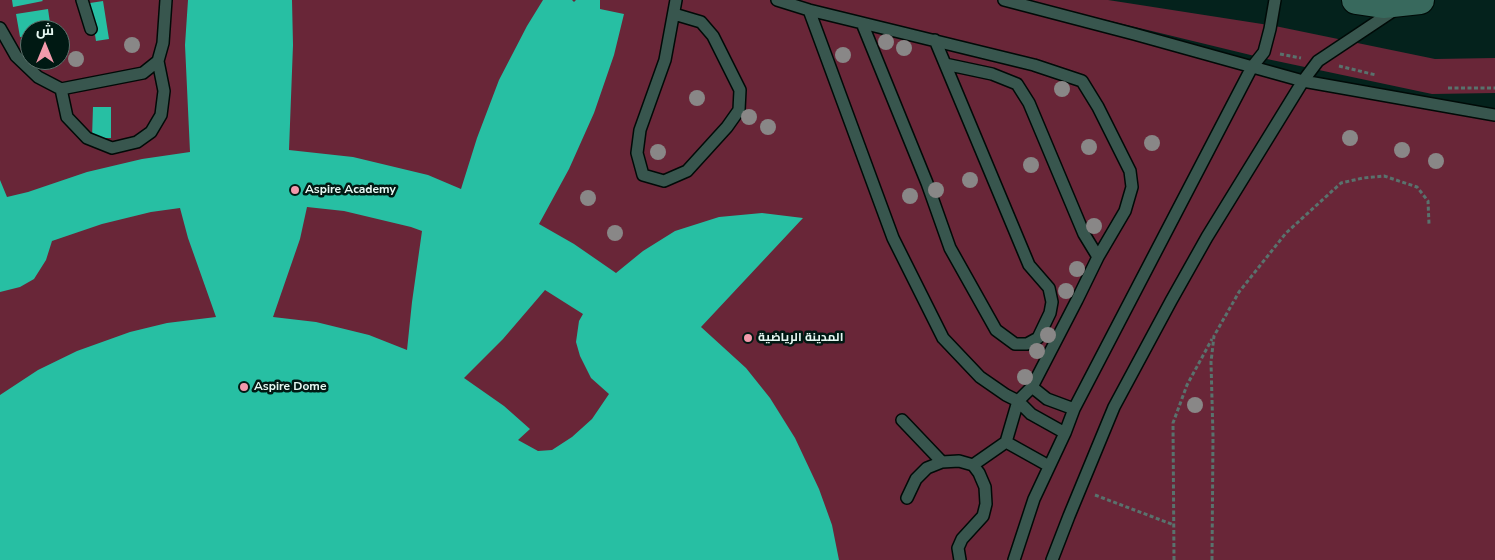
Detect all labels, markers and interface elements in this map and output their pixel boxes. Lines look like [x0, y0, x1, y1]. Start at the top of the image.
north arrow [20, 20, 70, 70]
text: ش [36, 21, 54, 40]
place label: Aspire Academy [305, 183, 396, 197]
marker: Aspire Academy [289, 184, 301, 196]
place label: المدينة الرياضية [758, 331, 843, 345]
marker: المدينة الرياضية [742, 332, 754, 344]
place label: Aspire Dome [254, 380, 326, 394]
marker: Aspire Dome [238, 381, 250, 393]

